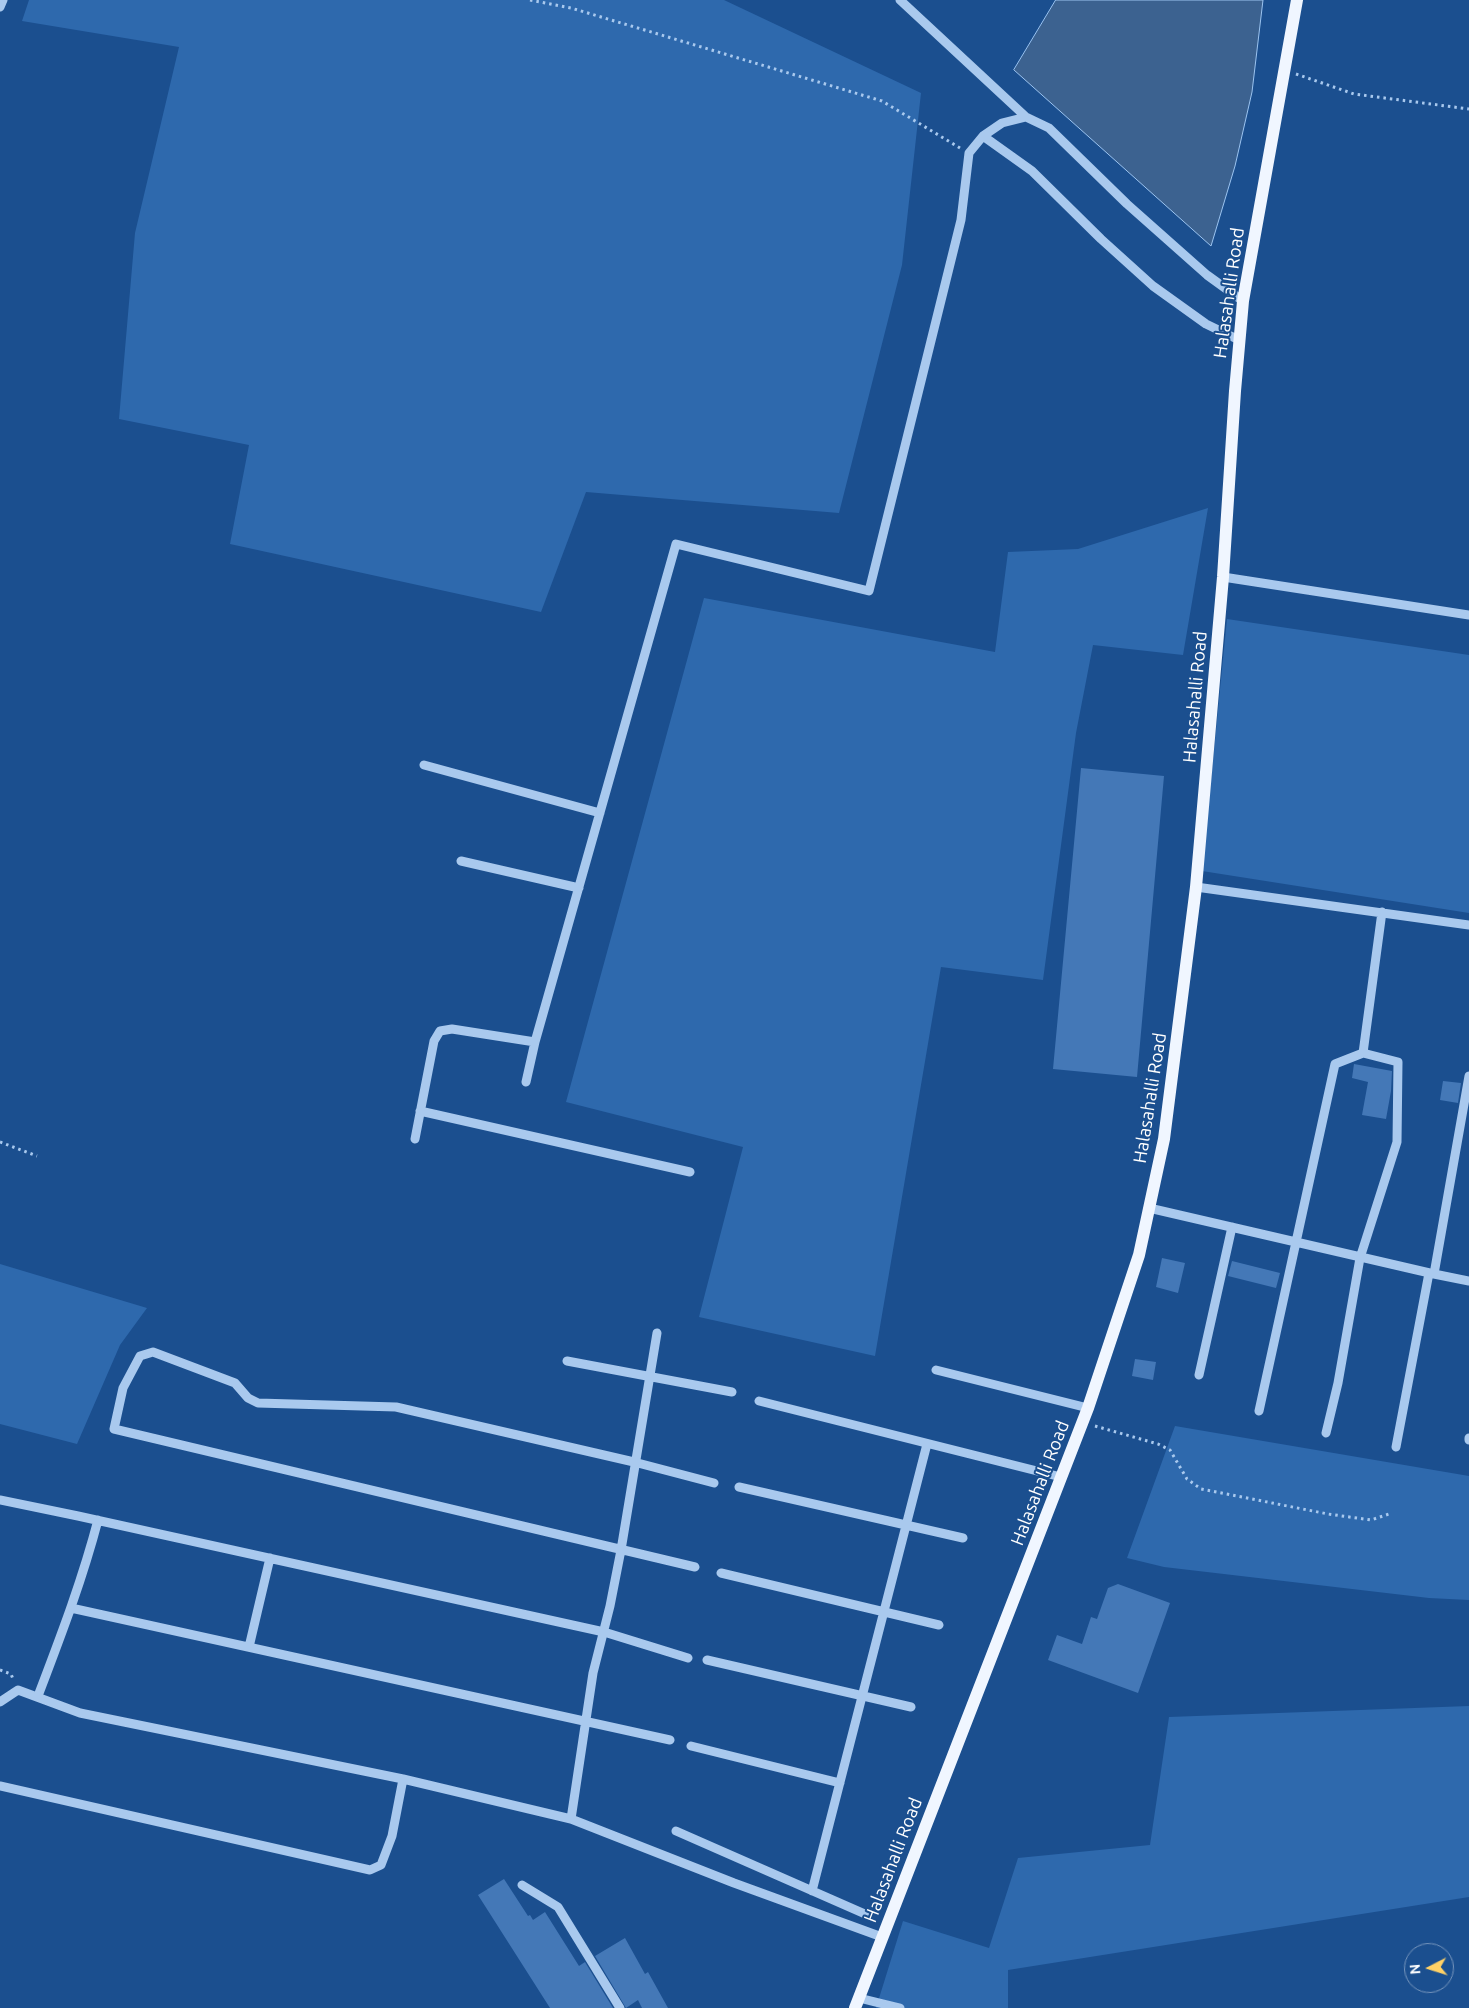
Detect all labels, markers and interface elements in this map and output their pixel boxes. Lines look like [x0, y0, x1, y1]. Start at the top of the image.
street label: Halasahalli Road [1209, 226, 1249, 360]
street label: Halasahalli Road [1178, 630, 1212, 764]
street label: Halasahalli Road [1129, 1031, 1171, 1165]
street label: Halasahalli Road [1006, 1418, 1074, 1548]
street label: Halasahalli Road [859, 1795, 927, 1925]
north arrow [1404, 1943, 1454, 1993]
text: N [1407, 1963, 1423, 1975]

